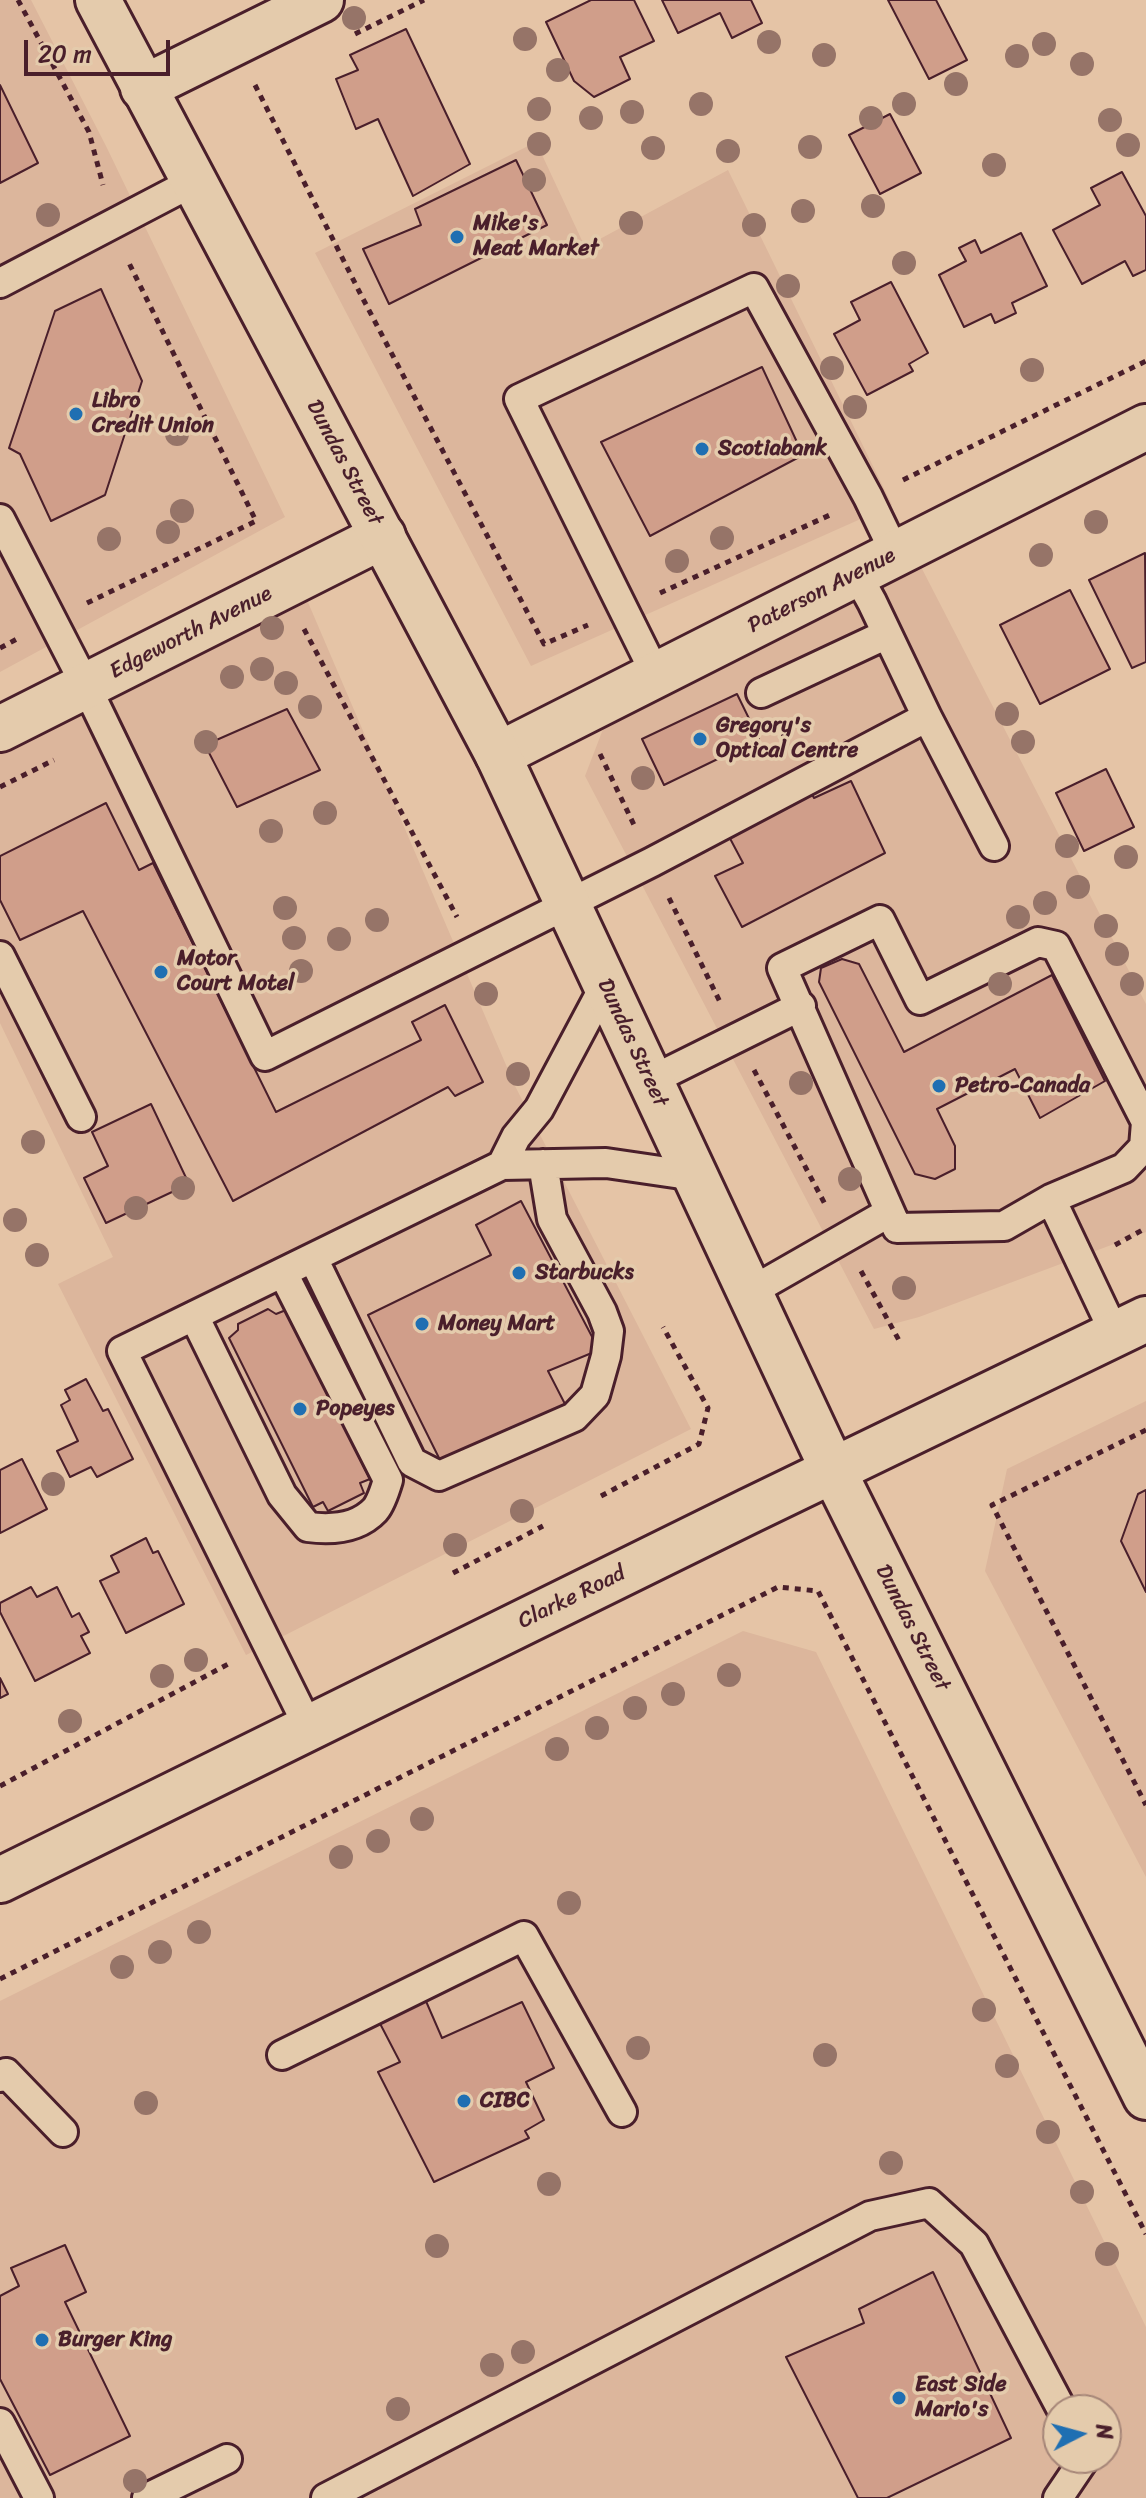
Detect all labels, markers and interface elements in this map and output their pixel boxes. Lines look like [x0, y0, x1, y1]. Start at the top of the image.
scale bar [28, 24, 174, 74]
text: 20 m [38, 33, 92, 75]
place label: Mike's Meat Market [473, 211, 599, 262]
marker: Mike's Meat Market [448, 228, 466, 246]
place label: Libro Credit Union [92, 388, 214, 440]
street label: Dundas Street [300, 396, 388, 530]
marker: Libro Credit Union [67, 405, 85, 423]
place label: Scotiabank [718, 436, 827, 462]
marker: Scotiabank [693, 440, 711, 458]
street label: Paterson Avenue [744, 542, 900, 640]
street label: Edgeworth Avenue [105, 581, 277, 685]
place label: Gregory's Optical Centre [716, 713, 858, 764]
marker: Gregory's Optical Centre [691, 730, 709, 748]
place label: Motor Court Motel [177, 946, 294, 998]
marker: Motor Court Motel [152, 963, 170, 981]
street label: Dundas Street [591, 975, 673, 1111]
place label: Petro-Canada [955, 1073, 1090, 1099]
marker: Petro-Canada [930, 1077, 948, 1095]
place label: Starbucks [535, 1260, 634, 1286]
marker: Starbucks [510, 1264, 528, 1282]
place label: Money Mart [438, 1311, 555, 1337]
marker: Money Mart [413, 1315, 431, 1333]
place label: Popeyes [316, 1396, 394, 1422]
marker: Popeyes [291, 1400, 309, 1418]
street label: Dundas Street [869, 1560, 955, 1696]
street label: Clarke Road [514, 1561, 630, 1635]
place label: CIBC [480, 2088, 530, 2114]
marker: CIBC [455, 2092, 473, 2110]
place label: Burger King [58, 2327, 172, 2353]
marker: Burger King [33, 2331, 51, 2349]
place label: East Side Mario's [915, 2372, 1006, 2424]
marker: East Side Mario's [890, 2389, 908, 2407]
north arrow [1042, 2394, 1122, 2474]
text: N [1084, 2422, 1125, 2441]

